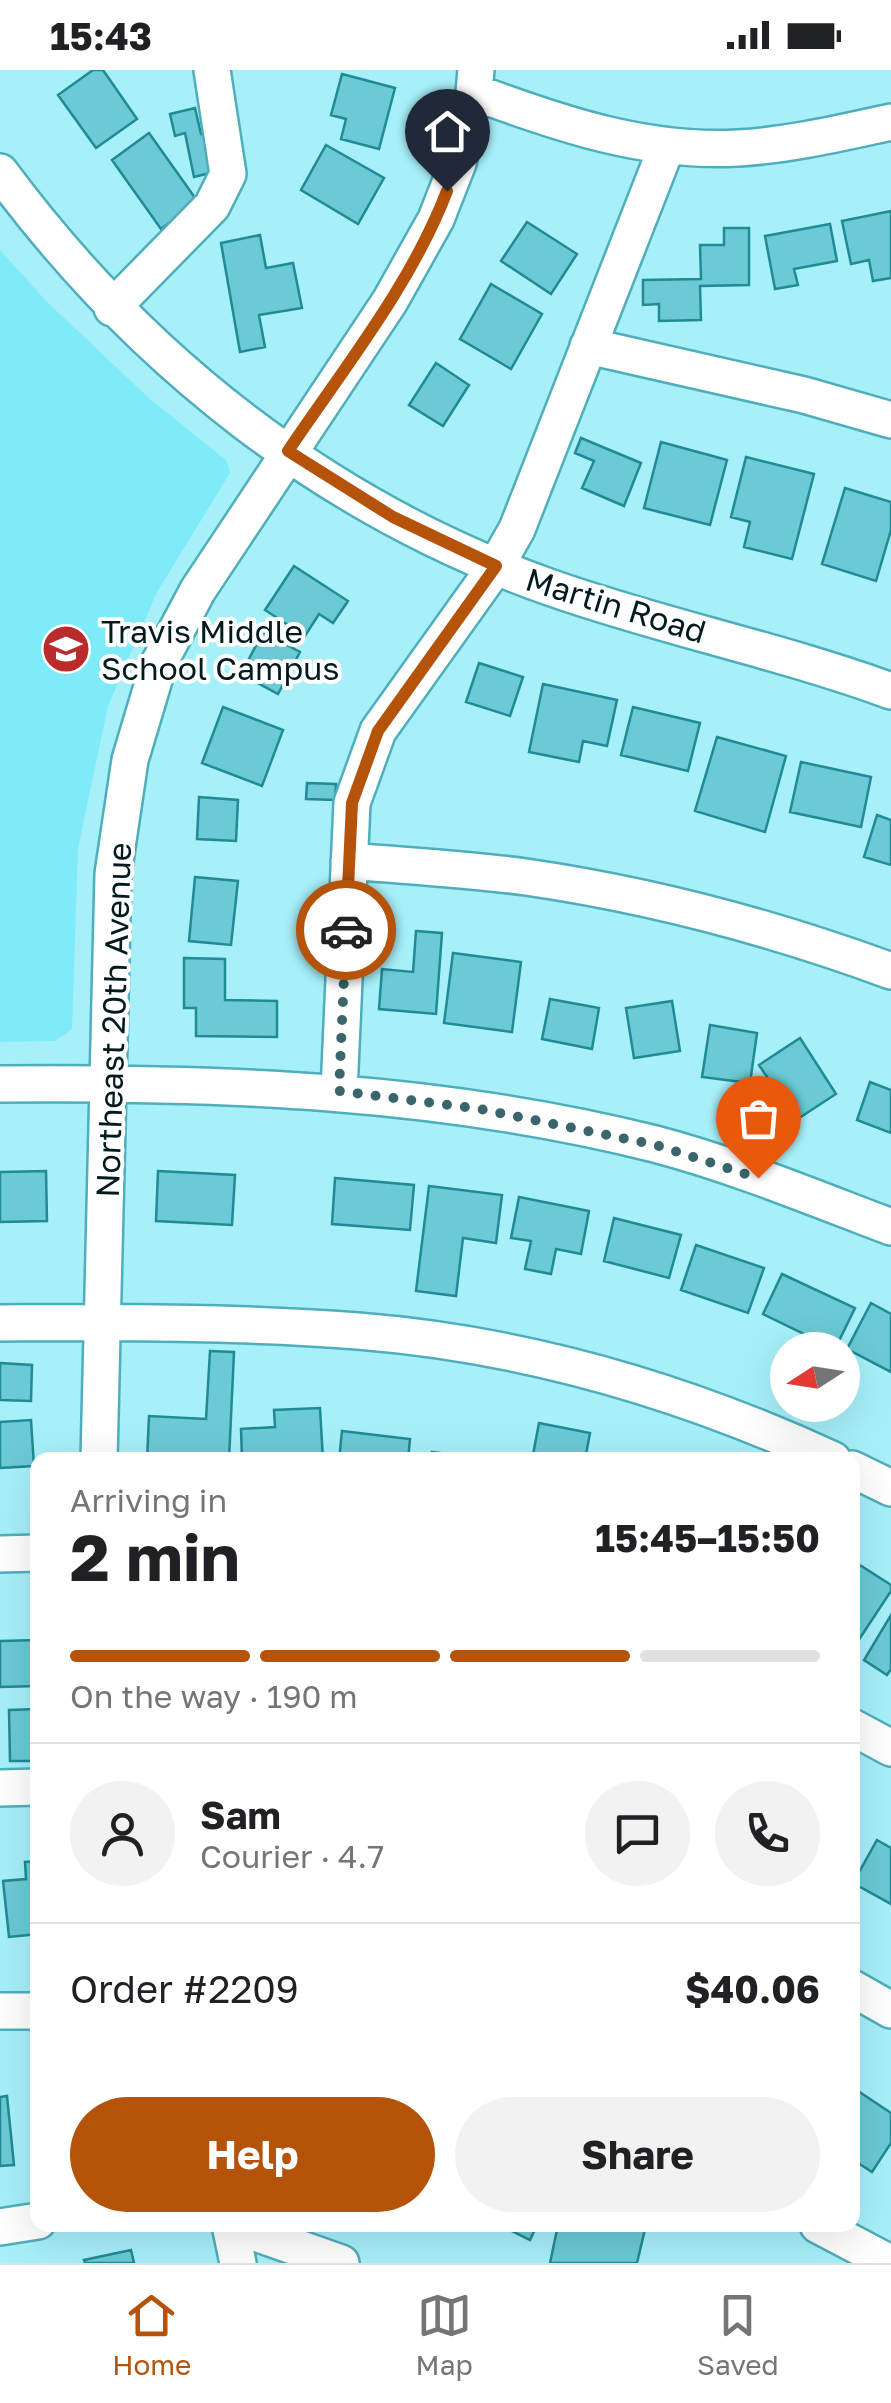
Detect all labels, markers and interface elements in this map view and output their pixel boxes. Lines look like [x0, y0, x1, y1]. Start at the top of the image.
text: 15:43 [50, 13, 152, 58]
pin [405, 89, 490, 192]
icon: home [420, 104, 475, 159]
street label: Martin Road [521, 560, 711, 650]
place label: Travis Middle School Campus [101, 612, 339, 687]
school or university icon: Travis Middle School Campus [40, 623, 92, 675]
street label: Northeast 20th Avenue [88, 842, 138, 1198]
courier [296, 880, 396, 980]
icon: car [319, 903, 374, 958]
pin [716, 1076, 801, 1179]
icon: bag [731, 1091, 786, 1146]
north arrow [770, 1332, 860, 1422]
map controls [770, 1332, 860, 1422]
text: Arriving in [70, 1481, 227, 1519]
text: 15:45–15:50 [595, 1515, 820, 1560]
text: 2 min [70, 1517, 240, 1595]
text: On the way · 190 m [70, 1677, 358, 1715]
button: person [70, 1781, 175, 1886]
button: chat [585, 1781, 690, 1886]
button: phone [715, 1781, 820, 1886]
text: Sam [200, 1792, 281, 1837]
text: Courier · 4.7 [200, 1837, 384, 1875]
text: Order #2209 [70, 1966, 299, 2011]
text: $40.06 [685, 1966, 820, 2011]
button: Help [70, 2097, 435, 2212]
button: Share [455, 2097, 820, 2212]
tab: Home [112, 2288, 191, 2381]
tab: Map [416, 2288, 473, 2381]
tab: Saved [697, 2288, 779, 2381]

